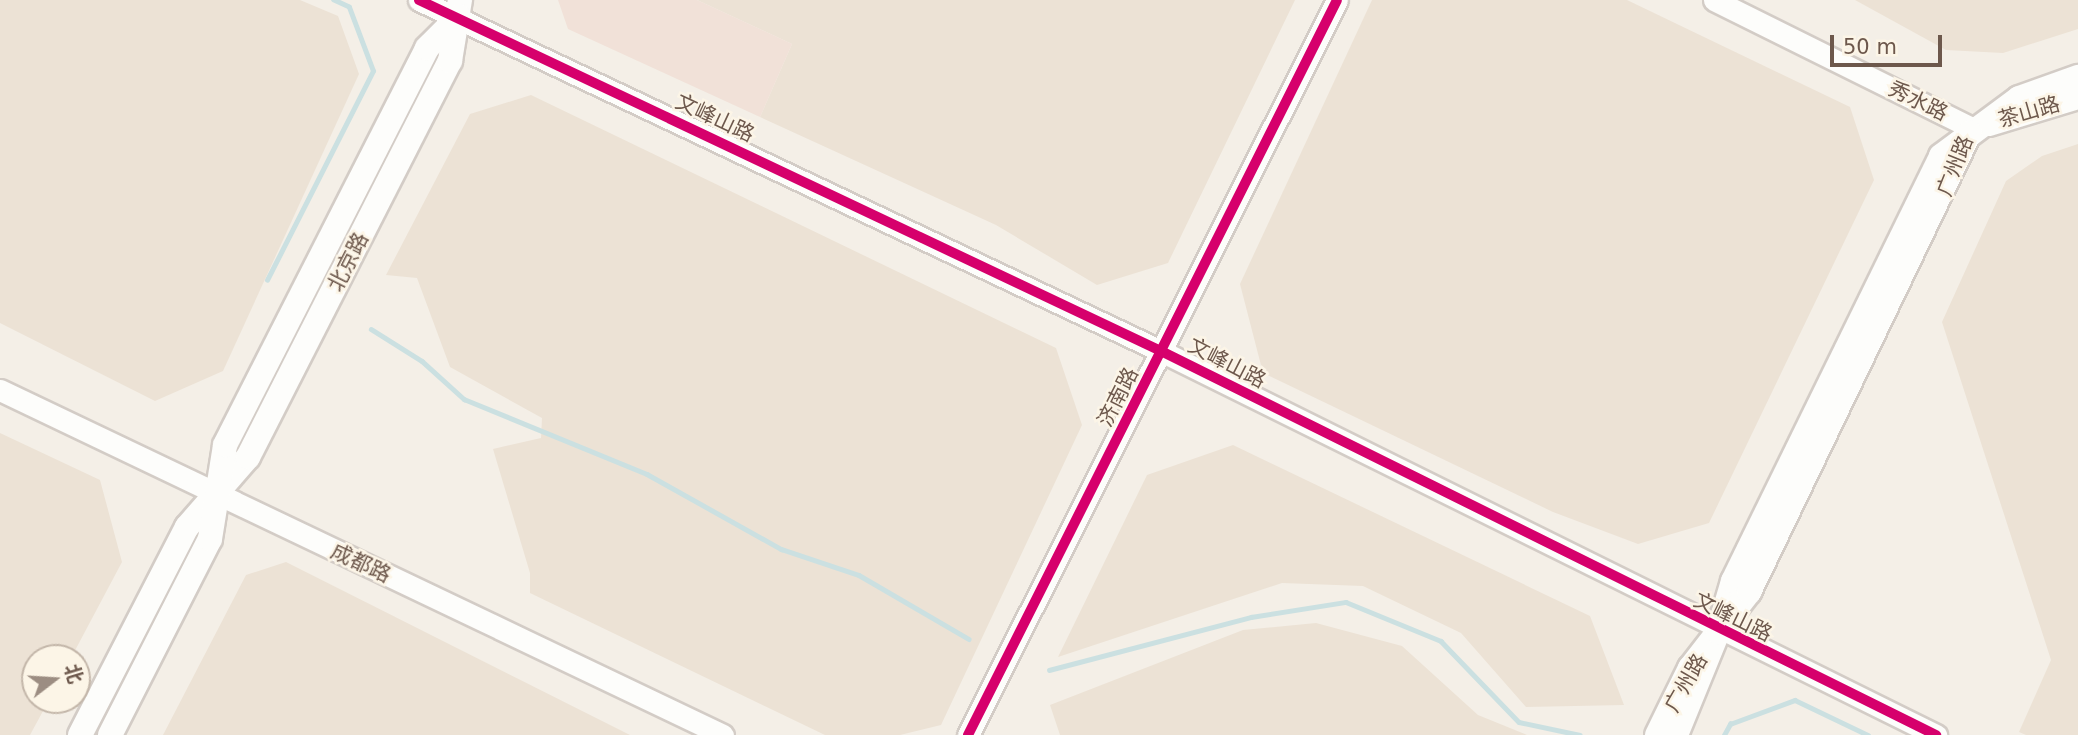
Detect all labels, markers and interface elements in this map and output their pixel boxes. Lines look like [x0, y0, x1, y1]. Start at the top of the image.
scale bar [1833, 21, 1945, 65]
text: 50 m [1843, 35, 1897, 59]
street label: 秀水路 [1884, 76, 1952, 126]
street label: 文峰山路 [672, 89, 758, 147]
street label: 茶山路 [1995, 91, 2063, 133]
street label: 广州路 [1932, 132, 1978, 200]
street label: 北京路 [322, 228, 374, 296]
street label: 文峰山路 [1184, 333, 1270, 393]
street label: 济南路 [1092, 363, 1144, 431]
street label: 成都路 [327, 538, 395, 588]
street label: 文峰山路 [1690, 587, 1776, 647]
north arrow [21, 644, 91, 714]
street label: 广州路 [1659, 649, 1713, 717]
text: 北 [61, 661, 87, 686]

